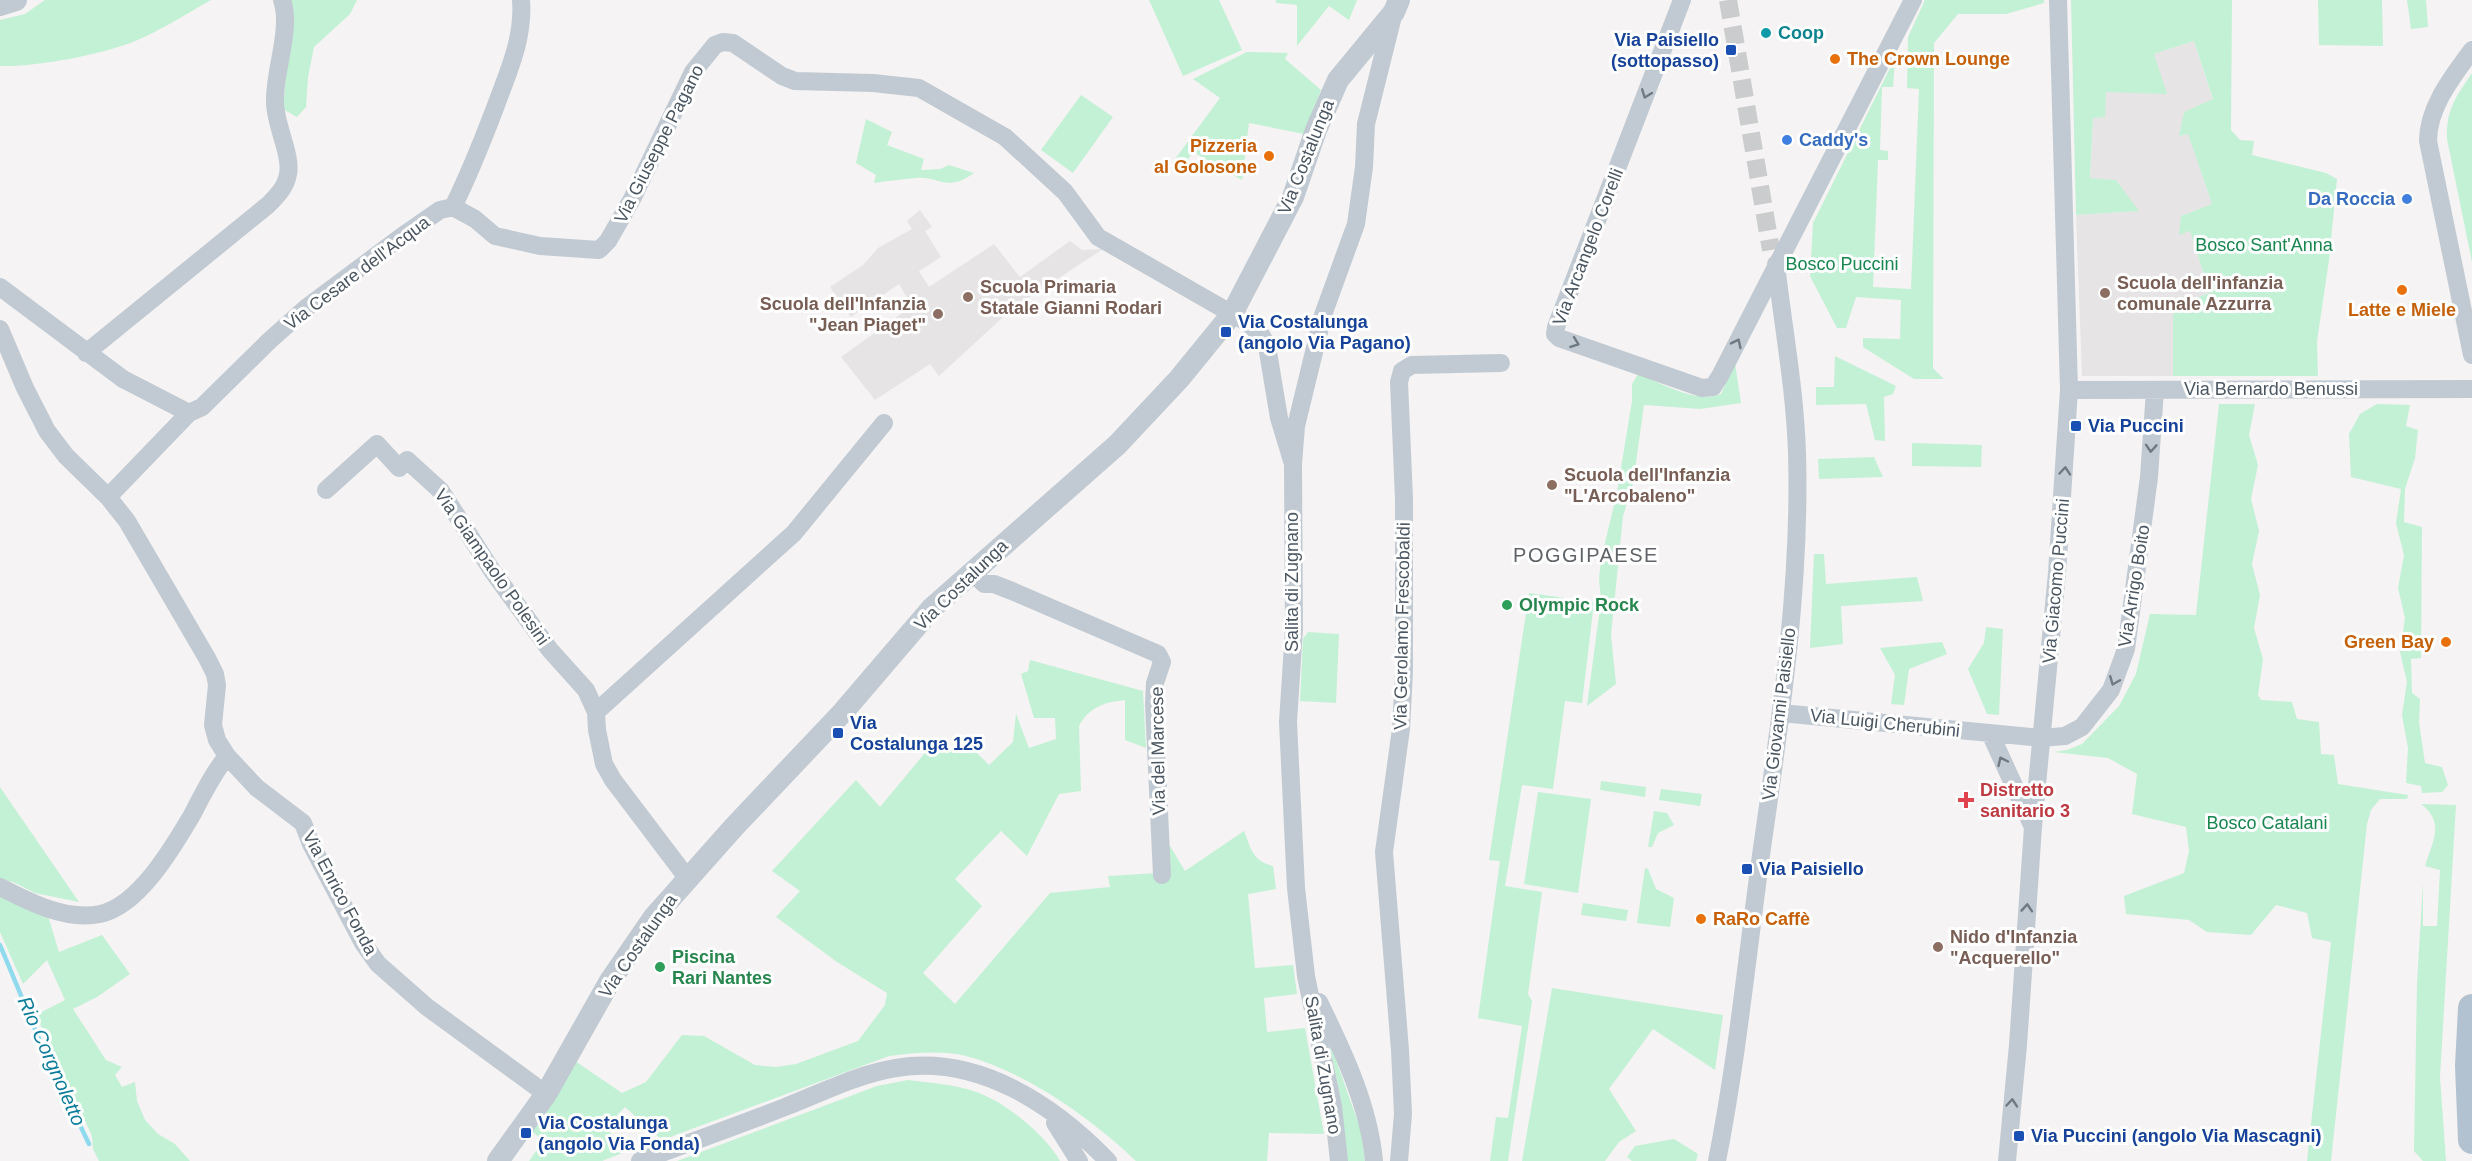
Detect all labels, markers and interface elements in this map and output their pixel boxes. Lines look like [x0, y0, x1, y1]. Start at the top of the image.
place label: Coop [1778, 23, 1824, 43]
marker: Coop [1759, 26, 1773, 40]
place label: Via Paisiello (sottopasso) [1611, 30, 1719, 71]
marker: Via Paisiello (sottopasso) [1724, 43, 1738, 57]
place label: The Crown Lounge [1847, 49, 2010, 69]
marker: The Crown Lounge [1828, 52, 1842, 66]
street label: Via Giuseppe Pagano [610, 62, 708, 226]
one-way arrow [1641, 88, 1654, 99]
street label: Via Costalunga [1274, 96, 1338, 217]
place label: Caddy's [1799, 130, 1868, 150]
marker: Caddy's [1780, 133, 1794, 147]
place label: Pizzeria al Golosone [1154, 136, 1258, 177]
marker: Pizzeria al Golosone [1262, 149, 1276, 163]
street label: Via Arcangelo Corelli [1549, 166, 1627, 328]
place label: Da Roccia [2308, 189, 2396, 209]
marker: Da Roccia [2400, 192, 2414, 206]
street label: Via Cesare dell'Acqua [281, 211, 434, 334]
park label: Bosco Sant'Anna [2195, 235, 2334, 255]
park label: Bosco Puccini [1785, 254, 1899, 274]
place label: Scuola dell'infanzia comunale Azzurra [2117, 273, 2284, 314]
place label: Scuola Primaria Statale Gianni Rodari [980, 277, 1162, 318]
marker: Latte e Miele [2395, 283, 2409, 297]
marker: Scuola dell'infanzia comunale Azzurra [2098, 286, 2112, 300]
marker: Scuola Primaria Statale Gianni Rodari [961, 290, 975, 304]
place label: Scuola dell'Infanzia "Jean Piaget" [760, 294, 927, 335]
place label: Latte e Miele [2348, 300, 2456, 320]
marker: Scuola dell'Infanzia "Jean Piaget" [931, 307, 945, 321]
place label: Via Costalunga (angolo Via Pagano) [1238, 312, 1411, 353]
marker: Via Costalunga (angolo Via Pagano) [1219, 325, 1233, 339]
one-way arrow [1569, 336, 1580, 349]
one-way arrow [1729, 339, 1741, 350]
street label: Via Bernardo Benussi [2184, 379, 2358, 399]
place label: Via Puccini [2088, 416, 2184, 436]
marker: Via Puccini [2069, 419, 2083, 433]
one-way arrow [2145, 444, 2158, 453]
place label: Scuola dell'Infanzia "L'Arcobaleno" [1564, 465, 1731, 506]
one-way arrow [2058, 466, 2071, 475]
marker: Scuola dell'Infanzia "L'Arcobaleno" [1545, 478, 1559, 492]
street label: Via Giampaolo Polesini [431, 485, 553, 649]
street label: Via Giacomo Puccini [2039, 498, 2073, 664]
street label: Salita di Zugnano [1282, 512, 1302, 652]
street label: Via Gerolamo Frescobaldi [1390, 522, 1414, 730]
street label: Via Arrigo Boito [2114, 523, 2154, 649]
street label: Via Costalunga [910, 535, 1012, 634]
district label: POGGIPAESE [1513, 544, 1659, 566]
place label: Olympic Rock [1519, 595, 1640, 615]
marker: Olympic Rock [1500, 598, 1514, 612]
street label: Via Giovanni Paisiello [1758, 627, 1800, 801]
place label: Green Bay [2344, 632, 2434, 652]
marker: Green Bay [2439, 635, 2453, 649]
one-way arrow [2109, 675, 2121, 686]
street label: Via del Marcese [1147, 686, 1169, 816]
street label: Via Luigi Cherubini [1809, 705, 1961, 741]
place label: Via Costalunga 125 [850, 713, 983, 754]
marker: Via Costalunga 125 [831, 726, 845, 740]
one-way arrow [1998, 756, 2010, 767]
place label: Distretto sanitario 3 [1980, 780, 2070, 821]
marker: Distretto sanitario 3 [1957, 791, 1975, 809]
park label: Bosco Catalani [2206, 813, 2328, 833]
street label: Via Enrico Fonda [299, 827, 382, 959]
place label: Via Paisiello [1759, 859, 1864, 879]
marker: Via Paisiello [1740, 862, 1754, 876]
street label: Via Costalunga [595, 890, 682, 1002]
one-way arrow [2020, 904, 2033, 913]
place label: RaRo Caffè [1713, 909, 1810, 929]
marker: RaRo Caffè [1694, 912, 1708, 926]
place label: Nido d'Infanzia "Acquerello" [1950, 927, 2078, 968]
marker: Nido d'Infanzia "Acquerello" [1931, 940, 1945, 954]
place label: Piscina Rari Nantes [672, 947, 772, 988]
marker: Piscina Rari Nantes [653, 960, 667, 974]
water label: Rio Corgnoletto [14, 993, 90, 1129]
street label: Salita di Zugnano [1301, 994, 1345, 1136]
one-way arrow [2005, 1098, 2018, 1107]
place label: Via Costalunga (angolo Via Fonda) [538, 1113, 700, 1154]
marker: Via Costalunga (angolo Via Fonda) [519, 1126, 533, 1140]
place label: Via Puccini (angolo Via Mascagni) [2031, 1126, 2321, 1146]
marker: Via Puccini (angolo Via Mascagni) [2012, 1129, 2026, 1143]

